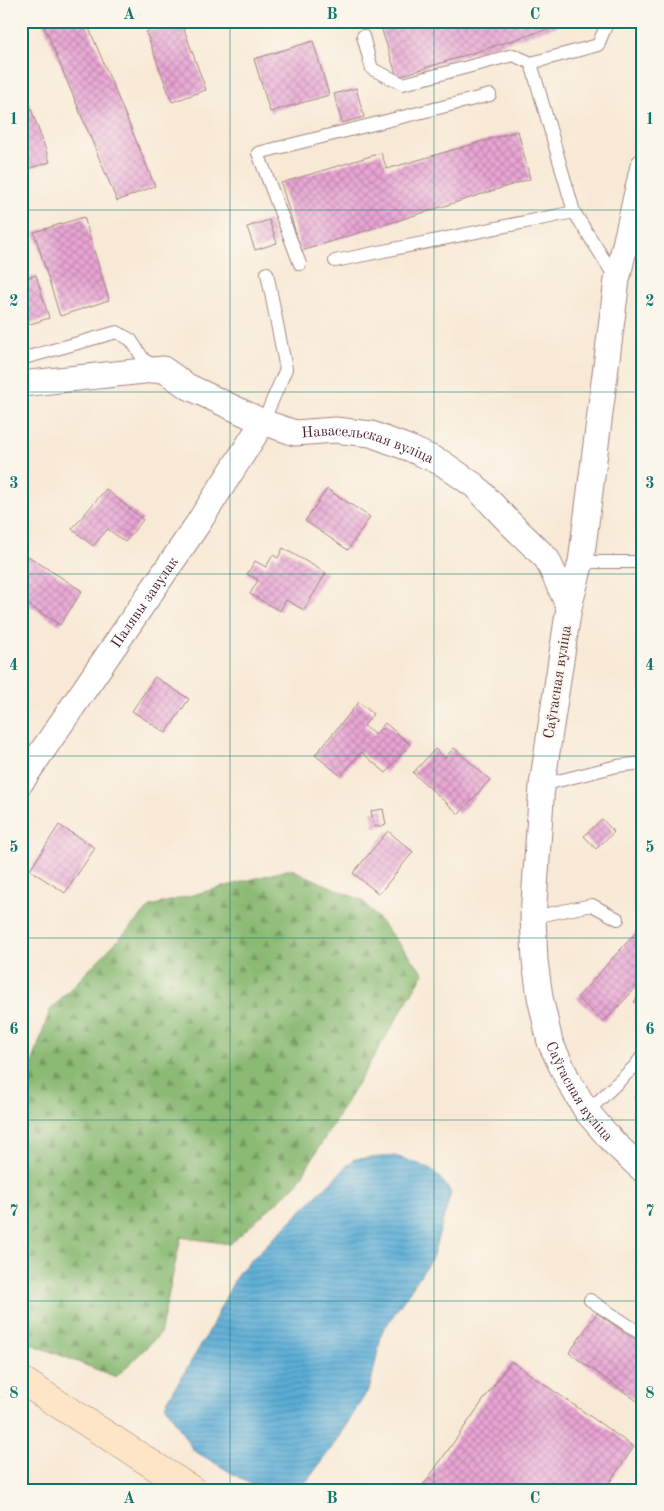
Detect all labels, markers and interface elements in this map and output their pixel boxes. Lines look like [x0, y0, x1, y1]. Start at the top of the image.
text: A [123, 7, 135, 23]
text: B [326, 7, 338, 23]
text: C [530, 7, 540, 23]
text: 1 [9, 112, 19, 128]
text: 1 [645, 112, 655, 128]
text: 2 [9, 294, 19, 310]
text: 2 [645, 294, 655, 310]
street label: Навасельская вуліца [301, 424, 436, 467]
text: 3 [9, 476, 19, 492]
text: 3 [645, 476, 655, 492]
street label: Палявы завулак [109, 554, 182, 651]
street label: Саўгасная вуліца [542, 624, 575, 740]
text: 4 [9, 658, 19, 674]
text: 4 [645, 658, 655, 674]
text: 5 [9, 840, 19, 856]
text: 5 [645, 840, 655, 856]
text: 6 [9, 1022, 19, 1038]
text: 6 [645, 1022, 655, 1038]
street label: Саўгасная вуліца [542, 1039, 615, 1145]
text: 7 [9, 1204, 19, 1220]
text: 7 [645, 1204, 655, 1220]
text: 8 [9, 1386, 19, 1402]
text: 8 [645, 1386, 655, 1402]
text: A [123, 1491, 135, 1507]
text: B [326, 1491, 338, 1507]
text: C [530, 1491, 540, 1507]

